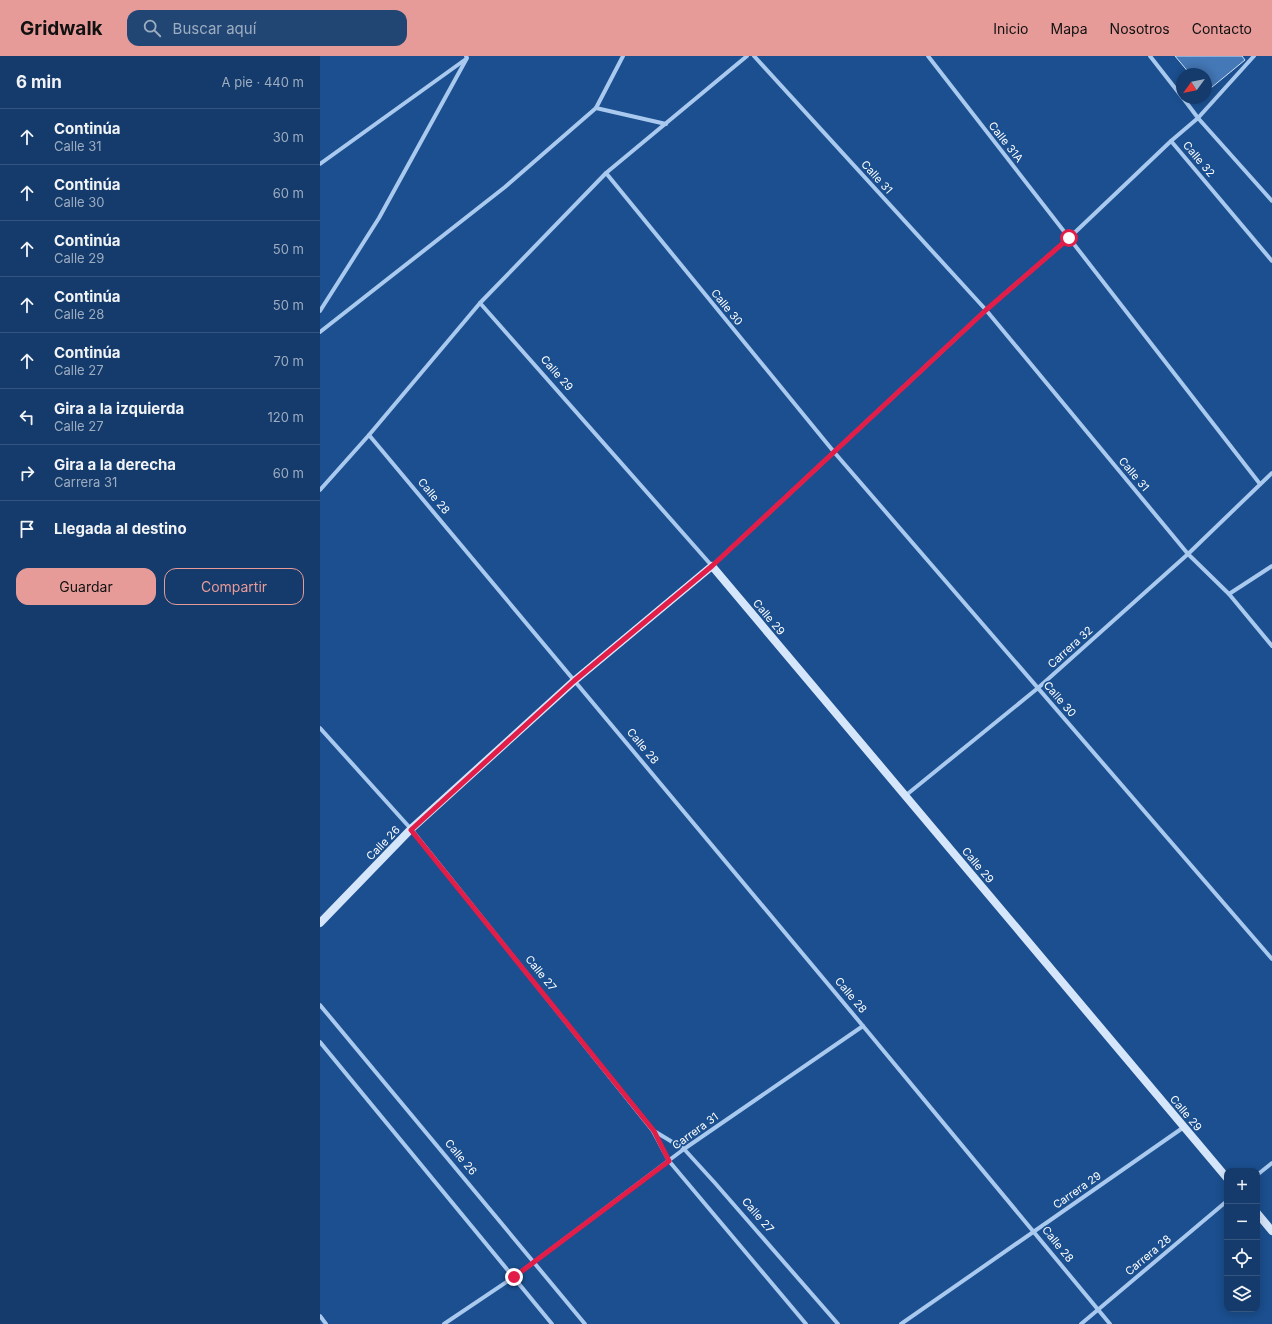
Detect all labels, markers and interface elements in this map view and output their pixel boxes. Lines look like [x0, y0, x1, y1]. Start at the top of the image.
search box [127, 10, 407, 46]
text: Gridwalk [20, 17, 103, 40]
icon: search [141, 17, 163, 39]
text: Buscar aquí [173, 19, 256, 38]
text: Inicio [993, 20, 1029, 37]
text: Mapa [1051, 20, 1088, 37]
text: Nosotros [1110, 20, 1170, 37]
text: Contacto [1192, 20, 1252, 37]
north arrow [1176, 68, 1212, 104]
text: 6 min [16, 72, 62, 92]
text: A pie · 440 m [222, 74, 304, 90]
text: Continúa [54, 119, 121, 138]
street label: Calle 31A [986, 119, 1027, 166]
icon: ahead [16, 126, 38, 148]
text: 30 m [273, 129, 304, 145]
text: Calle 31 [54, 138, 102, 154]
street label: Calle 32 [1180, 138, 1218, 180]
street label: Calle 31 [858, 157, 896, 197]
text: Continúa [54, 175, 121, 194]
icon: ahead [16, 182, 38, 204]
text: 60 m [273, 185, 304, 201]
text: Calle 30 [54, 194, 105, 210]
route start [1060, 229, 1078, 247]
text: Continúa [54, 231, 121, 250]
icon: ahead [16, 238, 38, 260]
text: 50 m [273, 241, 304, 257]
text: Calle 29 [54, 250, 104, 266]
street label: Calle 30 [708, 286, 746, 328]
text: Continúa [54, 287, 121, 306]
icon: ahead [16, 294, 38, 316]
text: 50 m [273, 297, 304, 313]
text: Calle 28 [54, 306, 104, 322]
text: Continúa [54, 343, 121, 362]
icon: ahead [16, 350, 38, 372]
street label: Calle 29 [538, 352, 576, 394]
text: 70 m [274, 353, 304, 369]
text: Calle 27 [54, 362, 104, 378]
text: Gira a la izquierda [54, 399, 184, 418]
icon: left [16, 406, 38, 428]
text: 120 m [268, 409, 304, 425]
text: Calle 27 [54, 418, 104, 434]
street label: Calle 31 [1116, 454, 1152, 494]
text: Gira a la derecha [54, 455, 176, 474]
icon: right [16, 462, 38, 484]
text: 60 m [273, 465, 304, 481]
text: Carrera 31 [54, 474, 117, 490]
street label: Calle 28 [415, 475, 453, 517]
icon: arrive [16, 518, 38, 540]
text: Llegada al destino [54, 519, 187, 538]
button: Guardar [16, 568, 156, 605]
button: Compartir [164, 568, 304, 605]
street label: Calle 29 [750, 596, 788, 638]
street label: Carrera 32 [1045, 623, 1095, 671]
street label: Calle 30 [1041, 678, 1079, 720]
street label: Calle 28 [624, 725, 662, 767]
street label: Calle 26 [363, 823, 403, 863]
street label: Calle 29 [959, 844, 997, 886]
street label: Calle 27 [522, 952, 560, 994]
street label: Calle 28 [832, 974, 870, 1016]
street label: Calle 29 [1167, 1092, 1205, 1134]
street label: Carrera 31 [669, 1110, 721, 1152]
street label: Calle 26 [442, 1136, 480, 1178]
street label: Carrera 29 [1050, 1168, 1104, 1212]
map controls [1224, 1168, 1260, 1312]
button: + [1224, 1168, 1260, 1204]
street label: Calle 27 [739, 1195, 777, 1235]
button: − [1224, 1204, 1260, 1240]
street label: Calle 28 [1039, 1223, 1077, 1265]
street label: Carrera 28 [1122, 1232, 1174, 1278]
button: locate [1224, 1240, 1260, 1276]
route end [505, 1268, 523, 1286]
button: layers [1224, 1276, 1260, 1312]

